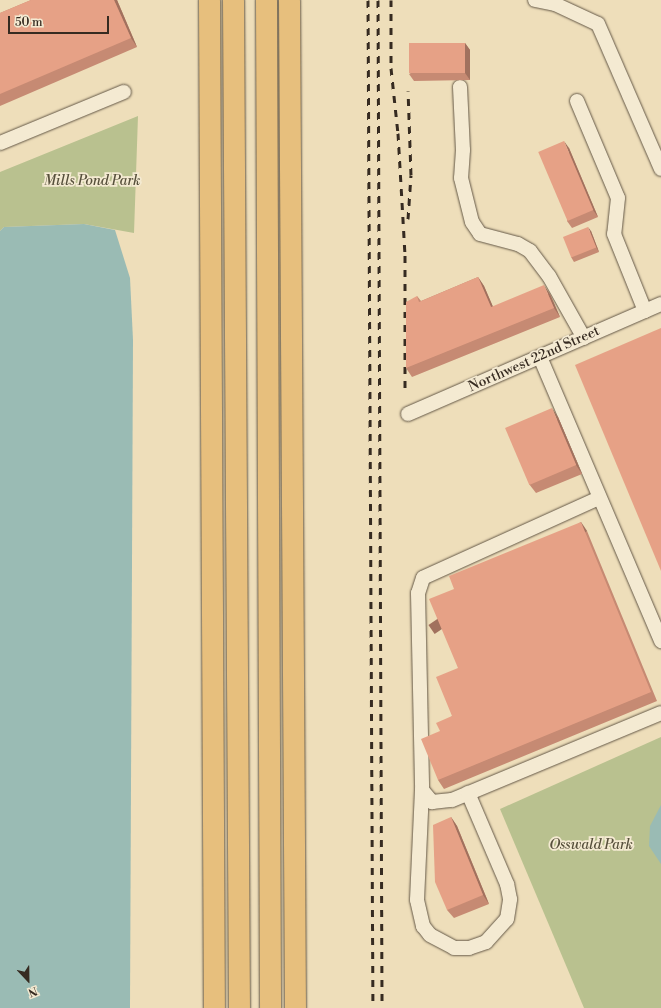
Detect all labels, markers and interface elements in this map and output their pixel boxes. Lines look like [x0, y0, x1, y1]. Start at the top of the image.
scale bar [10, 8, 111, 34]
text: 50 m [15, 15, 43, 30]
park label: Mills Pond Park [44, 173, 140, 189]
street label: Northwest 22nd Street [466, 322, 602, 396]
park label: Osswald Park [549, 837, 633, 853]
north arrow [8, 960, 48, 1000]
text: N [26, 983, 39, 999]

